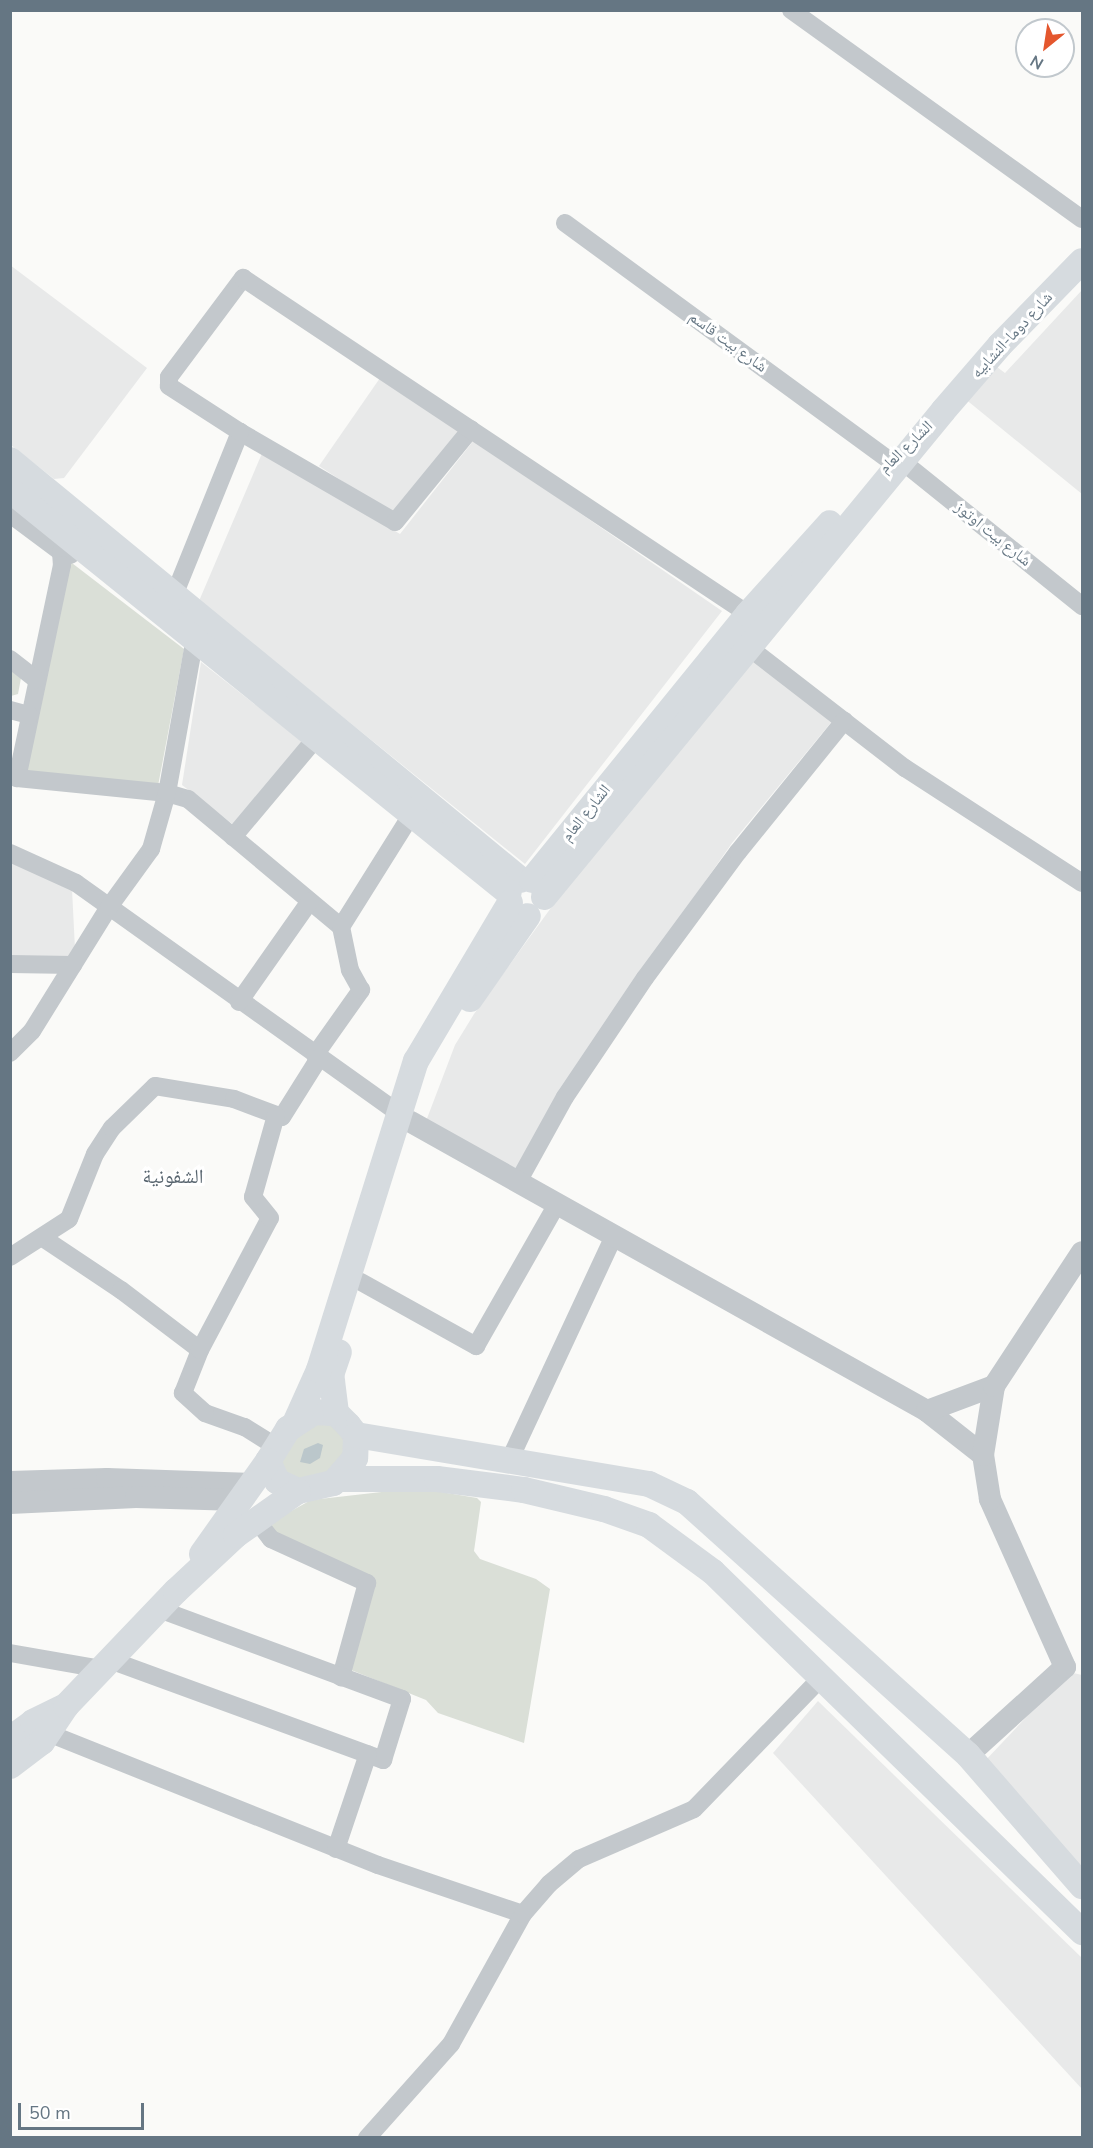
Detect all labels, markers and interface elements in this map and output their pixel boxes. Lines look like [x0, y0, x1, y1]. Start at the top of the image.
north arrow [1015, 18, 1075, 78]
text: N [1026, 49, 1048, 74]
street label: شارع دوما-النشابيه [967, 288, 1057, 382]
street label: شارع بيت قاسم [685, 307, 771, 377]
street label: الشارع العام [875, 417, 937, 477]
street label: شارع بيت اوتوز [951, 497, 1035, 571]
street label: الشارع العام [557, 781, 615, 845]
district label: الشفونية [142, 1164, 204, 1188]
scale bar [21, 2091, 147, 2129]
text: 50 m [29, 2101, 71, 2125]

